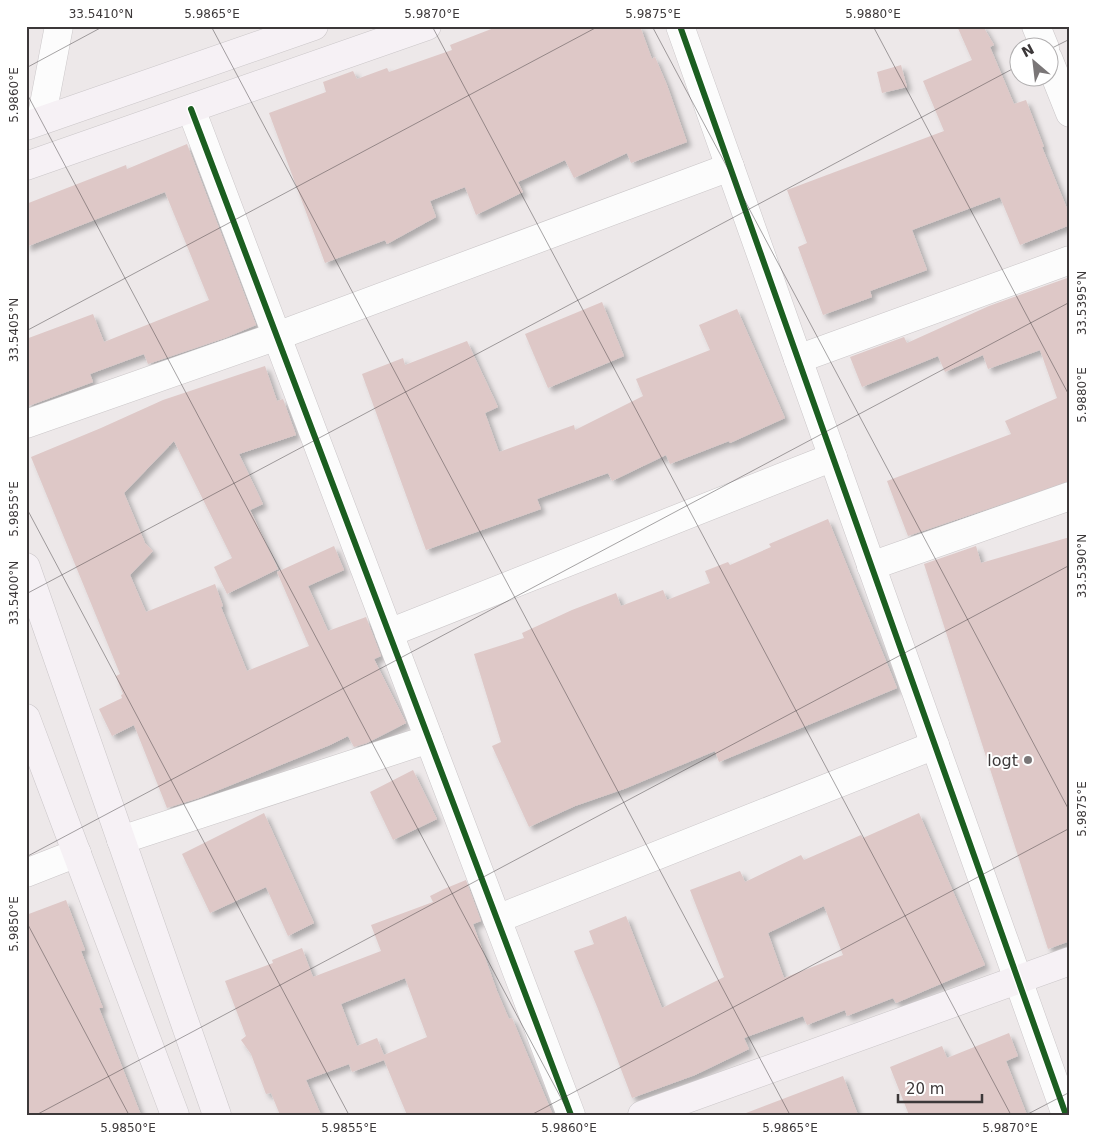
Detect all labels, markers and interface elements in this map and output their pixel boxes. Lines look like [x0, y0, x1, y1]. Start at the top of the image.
text: 33.5410°N [69, 7, 133, 21]
text: 5.9865°E [184, 7, 240, 21]
text: 5.9870°E [404, 7, 460, 21]
text: 5.9875°E [625, 7, 681, 21]
text: 5.9880°E [845, 7, 901, 21]
north arrow [1008, 38, 1058, 88]
text: N [1019, 41, 1037, 60]
text: 5.9860°E [7, 67, 21, 123]
text: 33.5395°N [1075, 271, 1089, 335]
text: 33.5405°N [7, 298, 21, 362]
text: 5.9880°E [1075, 367, 1089, 423]
text: 5.9855°E [7, 481, 21, 537]
text: 33.5390°N [1075, 534, 1089, 598]
text: 33.5400°N [7, 561, 21, 625]
place label: logt [987, 751, 1018, 770]
marker: logt [1022, 754, 1034, 766]
text: 5.9875°E [1075, 781, 1089, 837]
text: 5.9850°E [7, 896, 21, 952]
scale bar [898, 1071, 982, 1103]
text: 20 m [906, 1080, 944, 1098]
text: 5.9850°E [100, 1121, 156, 1135]
text: 5.9855°E [321, 1121, 377, 1135]
text: 5.9860°E [541, 1121, 597, 1135]
text: 5.9865°E [762, 1121, 818, 1135]
text: 5.9870°E [982, 1121, 1038, 1135]

